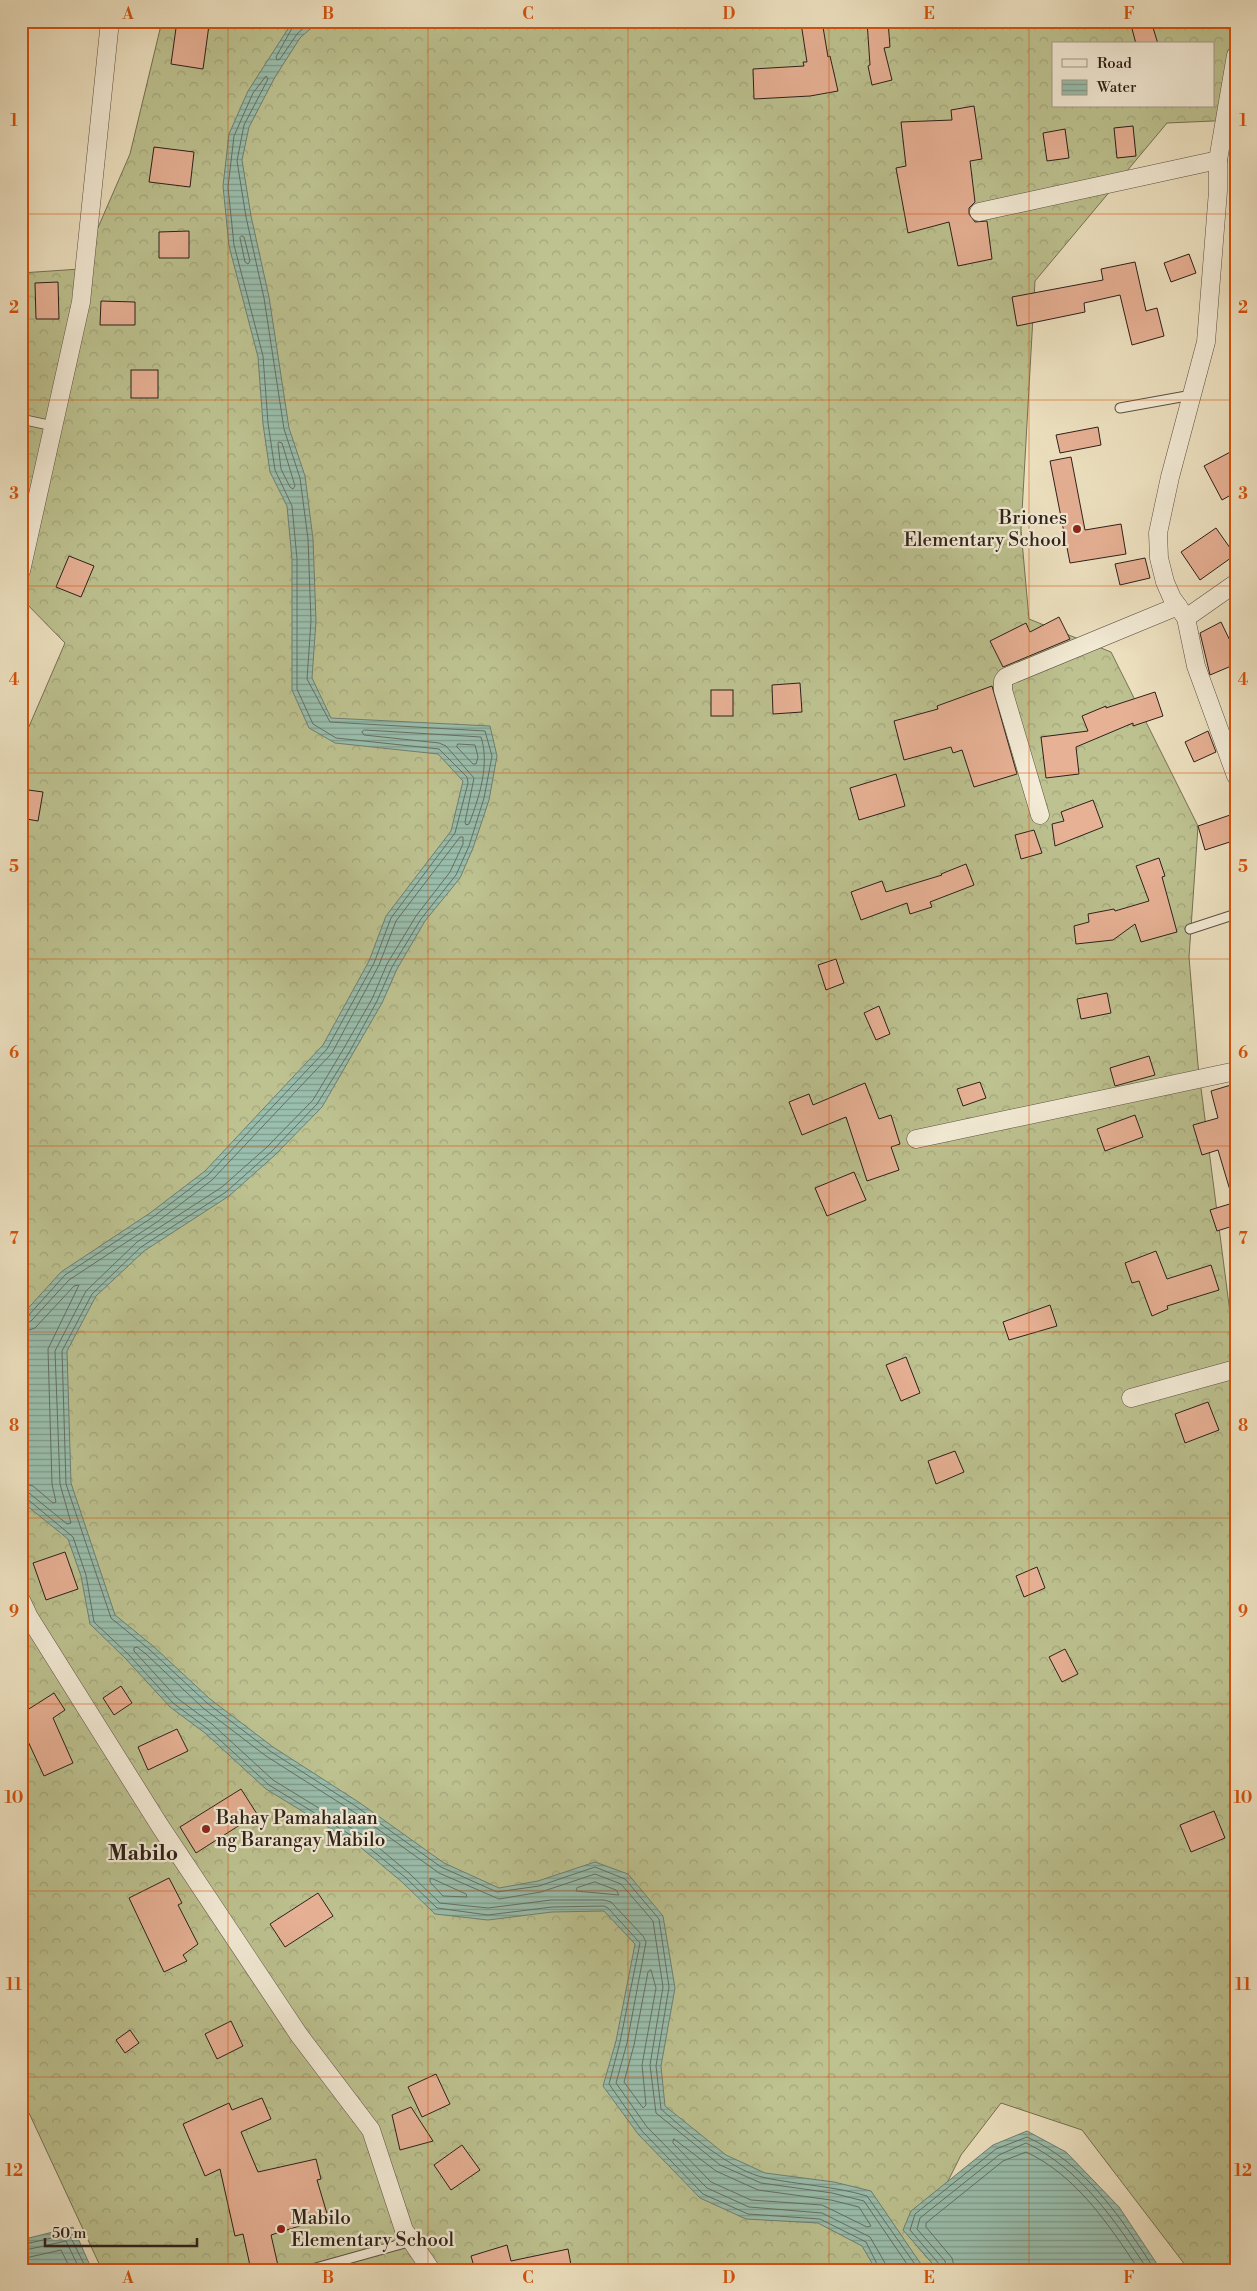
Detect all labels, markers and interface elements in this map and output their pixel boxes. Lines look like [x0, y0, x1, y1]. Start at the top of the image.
text: A [121, 4, 134, 24]
text: B [322, 4, 334, 24]
text: C [522, 4, 534, 24]
text: D [723, 4, 736, 24]
text: E [923, 4, 935, 24]
text: F [1123, 4, 1135, 24]
legend [1052, 42, 1214, 108]
text: Road [1097, 54, 1132, 73]
text: Water [1096, 78, 1137, 97]
text: 1 [10, 111, 18, 131]
text: 1 [1239, 111, 1247, 131]
text: 2 [9, 298, 19, 318]
text: 2 [1238, 298, 1248, 318]
text: 3 [9, 484, 19, 504]
text: 3 [1238, 484, 1248, 504]
place label: Briones Elementary School [904, 506, 1067, 552]
marker: Briones Elementary School [1071, 523, 1083, 535]
text: 4 [9, 670, 20, 690]
text: 4 [1238, 670, 1249, 690]
text: 5 [9, 857, 19, 877]
text: 5 [1238, 857, 1248, 877]
text: 6 [9, 1043, 19, 1063]
text: 6 [1238, 1043, 1248, 1063]
text: 7 [9, 1229, 19, 1249]
text: 7 [1238, 1229, 1248, 1249]
text: 8 [9, 1416, 19, 1436]
text: 8 [1238, 1416, 1248, 1436]
text: 9 [9, 1602, 19, 1622]
text: 9 [1238, 1602, 1248, 1622]
text: 10 [5, 1788, 23, 1808]
text: 10 [1234, 1788, 1252, 1808]
place label: Bahay Pamahalaan ng Barangay Mabilo [215, 1806, 385, 1852]
marker: Bahay Pamahalaan ng Barangay Mabilo [200, 1823, 212, 1835]
district label: Mabilo [108, 1841, 178, 1867]
text: 11 [6, 1975, 22, 1995]
text: 11 [1235, 1975, 1251, 1995]
text: 12 [5, 2161, 23, 2181]
text: 12 [1234, 2161, 1252, 2181]
place label: Mabilo Elementary School [291, 2206, 455, 2252]
scale bar [45, 2216, 198, 2248]
marker: Mabilo Elementary School [275, 2223, 287, 2235]
text: 50 m [52, 2224, 86, 2243]
text: A [121, 2268, 134, 2288]
text: B [322, 2268, 334, 2288]
text: C [522, 2268, 534, 2288]
text: D [723, 2268, 736, 2288]
text: E [923, 2268, 935, 2288]
text: F [1123, 2268, 1135, 2288]

